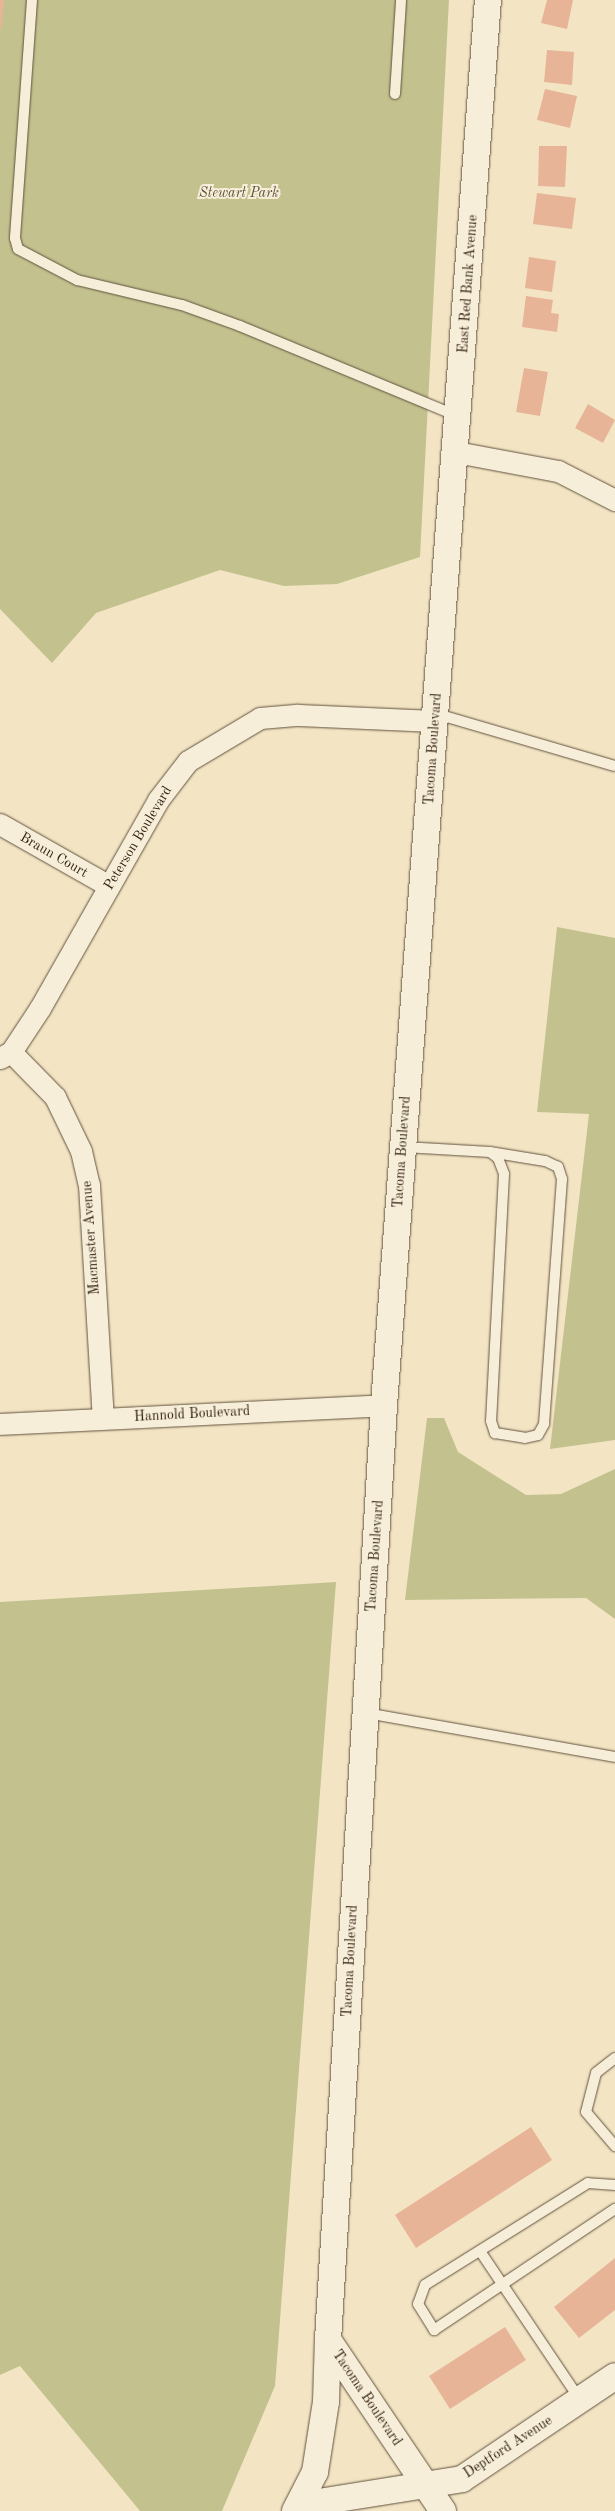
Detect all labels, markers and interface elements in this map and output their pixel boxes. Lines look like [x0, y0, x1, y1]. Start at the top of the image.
park label: Stewart Park [199, 185, 279, 201]
street label: East Red Bank Avenue [455, 214, 481, 354]
street label: Tacoma Boulevard [421, 692, 445, 806]
street label: Peterson Boulevard [100, 783, 176, 893]
street label: Braun Court [17, 829, 91, 881]
street label: Tacoma Boulevard [390, 1095, 414, 1209]
street label: Macmaster Avenue [79, 1180, 103, 1296]
street label: Hannold Boulevard [134, 1403, 250, 1425]
street label: Tacoma Boulevard [363, 1499, 387, 1613]
street label: Tacoma Boulevard [339, 1904, 361, 2018]
street label: Tacoma Boulevard [329, 2347, 405, 2449]
street label: Deptford Avenue [460, 2412, 556, 2482]

